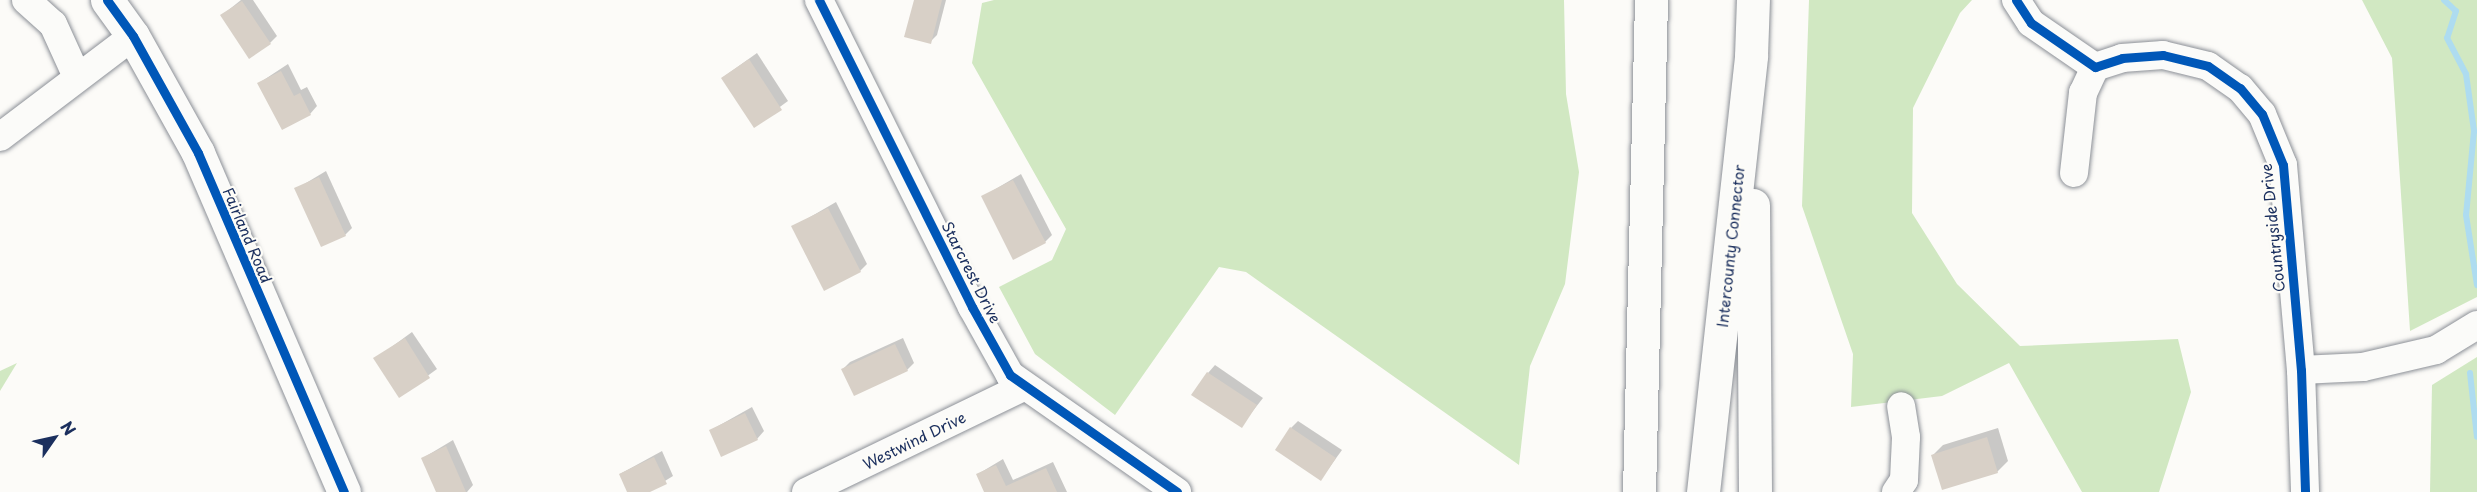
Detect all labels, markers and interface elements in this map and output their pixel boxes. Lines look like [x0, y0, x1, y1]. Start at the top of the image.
street label: Intercounty Connector [1712, 163, 1748, 329]
street label: Countryside Drive [2256, 163, 2288, 293]
street label: Fairland Road [220, 185, 276, 285]
street label: Starcrest Drive [939, 218, 1005, 326]
street label: Westwind Drive [859, 407, 969, 473]
north arrow [24, 408, 84, 468]
text: N [55, 416, 82, 440]

